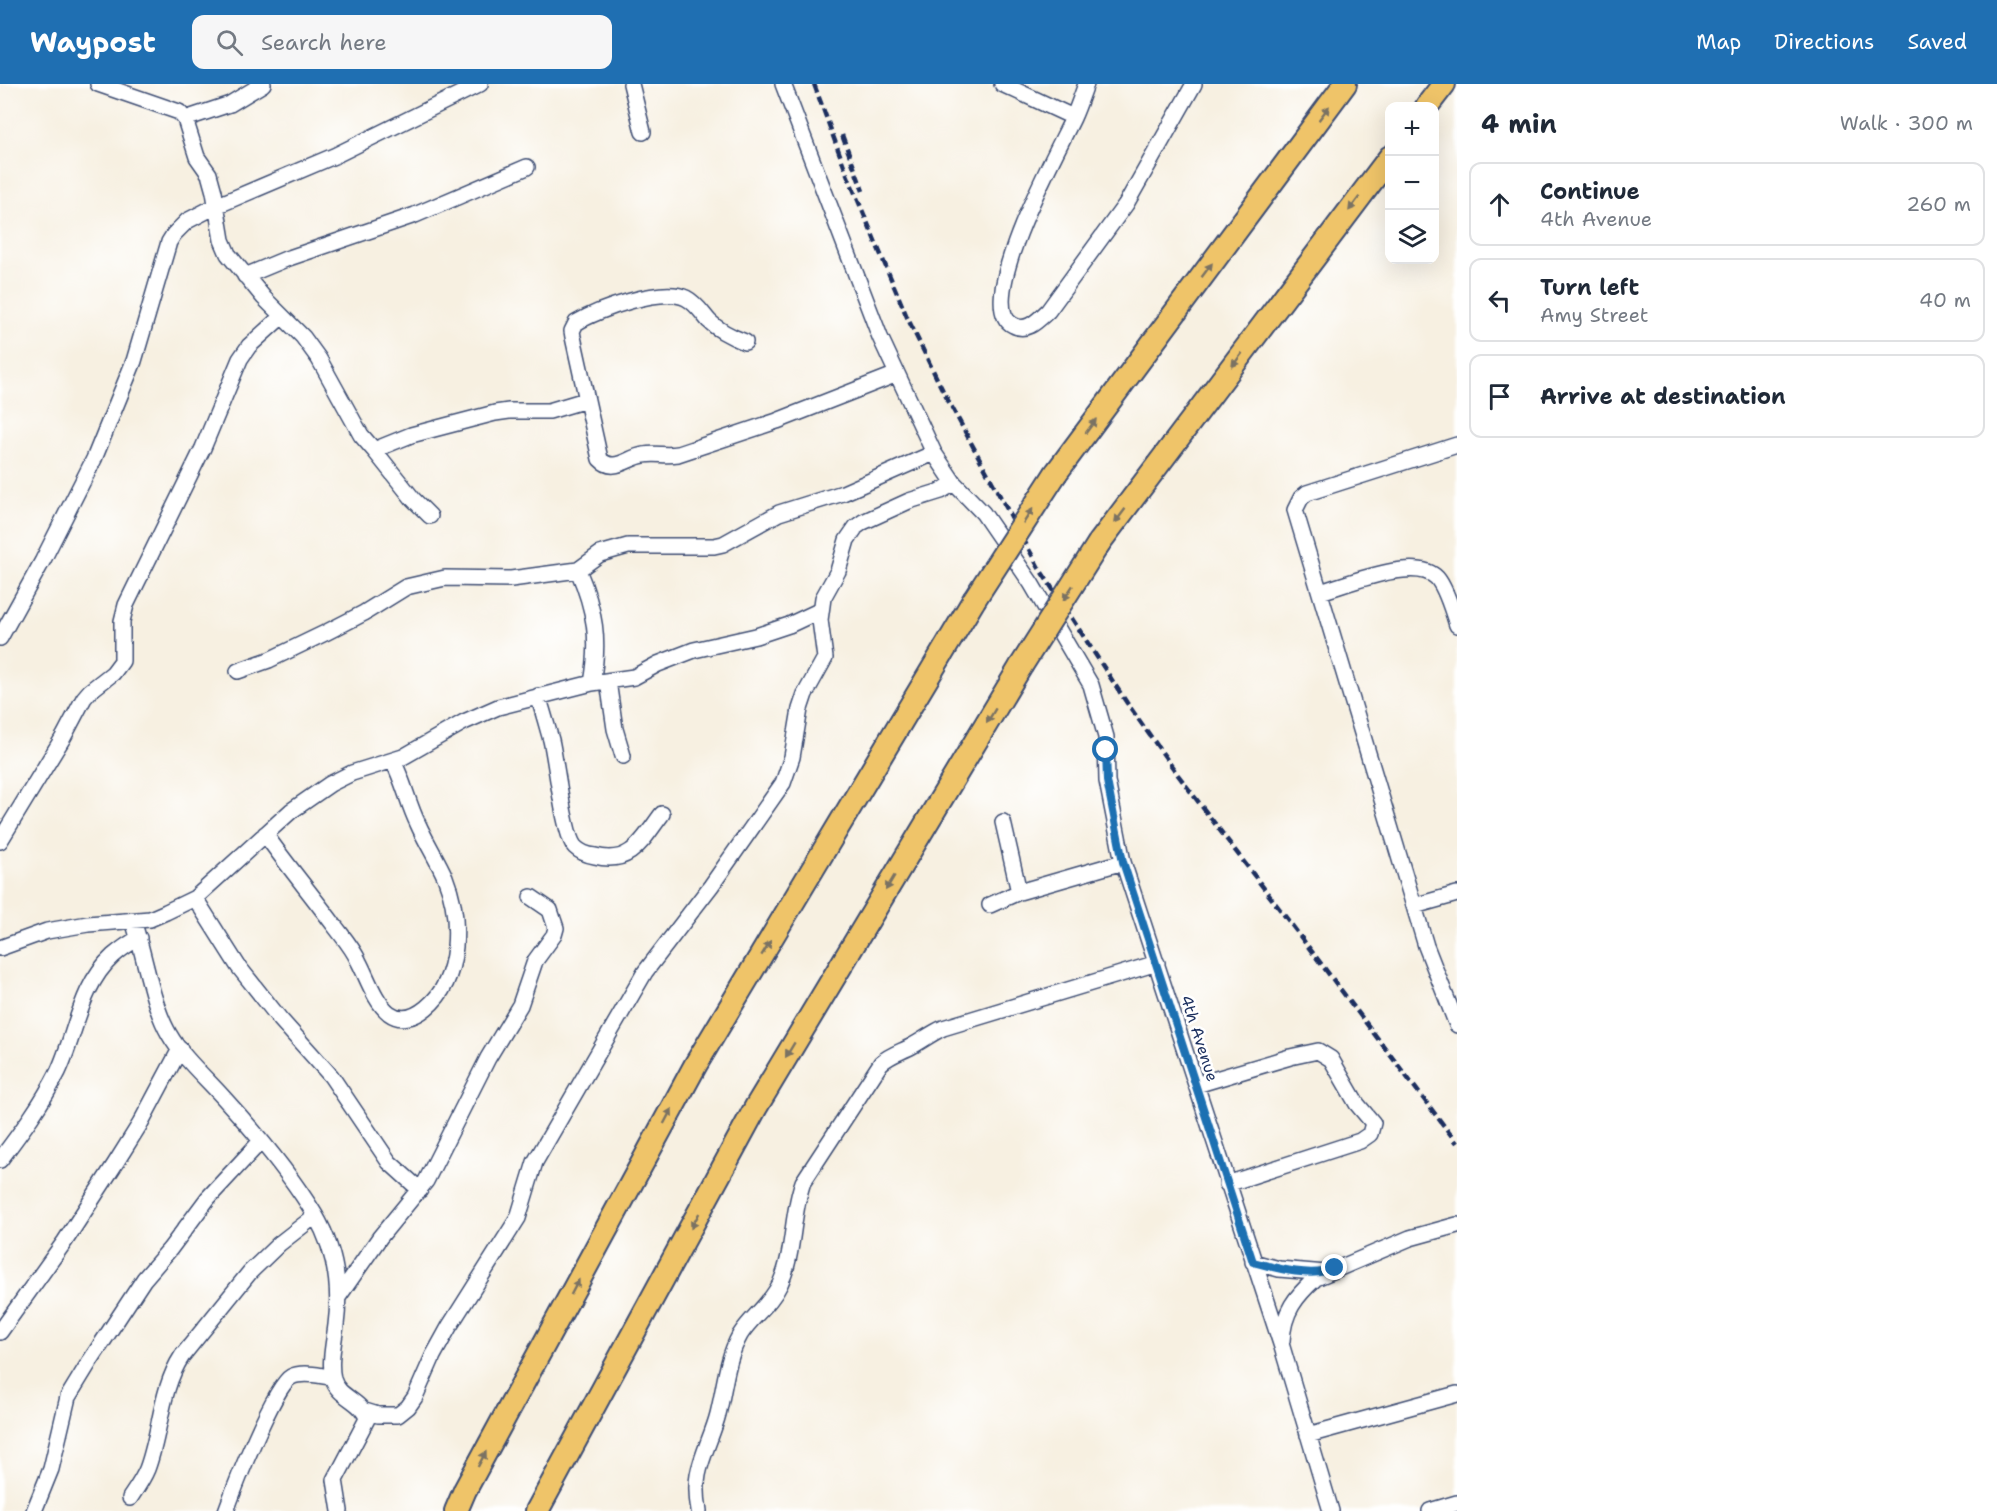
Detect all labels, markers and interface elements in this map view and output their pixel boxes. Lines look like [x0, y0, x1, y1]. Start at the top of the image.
search box [192, 15, 612, 69]
text: Waypost [30, 23, 156, 61]
icon: search [213, 26, 246, 59]
text: Search here [261, 28, 387, 57]
text: Map [1696, 28, 1741, 56]
text: Directions [1774, 28, 1874, 56]
text: Saved [1907, 28, 1967, 56]
map controls [1385, 102, 1439, 264]
button: + [1385, 102, 1439, 156]
one-way arrow [1317, 106, 1329, 121]
text: 4 min [1481, 106, 1557, 141]
text: Walk · 300 m [1840, 110, 1973, 136]
button: − [1385, 156, 1439, 210]
text: Continue [1540, 177, 1640, 206]
icon: ahead [1483, 188, 1516, 221]
text: 260 m [1906, 191, 1971, 217]
one-way arrow [1349, 196, 1361, 211]
text: 4th Avenue [1540, 206, 1652, 232]
button: layers [1385, 210, 1439, 264]
one-way arrow [1201, 262, 1213, 278]
text: Turn left [1540, 273, 1639, 302]
icon: left [1483, 284, 1516, 317]
text: 40 m [1919, 287, 1971, 313]
text: Amy Street [1540, 302, 1649, 328]
one-way arrow [1232, 352, 1244, 367]
icon: arrive [1483, 380, 1516, 413]
text: Arrive at destination [1540, 382, 1786, 411]
one-way arrow [1084, 418, 1097, 434]
one-way arrow [1023, 508, 1034, 524]
one-way arrow [1115, 508, 1127, 523]
one-way arrow [1063, 585, 1074, 601]
one-way arrow [986, 708, 996, 725]
route start [1092, 736, 1118, 762]
one-way arrow [885, 875, 896, 891]
one-way arrow [761, 940, 772, 956]
street label: 4th Avenue [1176, 992, 1223, 1084]
one-way arrow [785, 1042, 795, 1059]
one-way arrow [663, 1107, 673, 1124]
one-way arrow [690, 1212, 700, 1229]
route end [1321, 1254, 1347, 1280]
one-way arrow [570, 1279, 580, 1296]
one-way arrow [477, 1450, 487, 1467]

